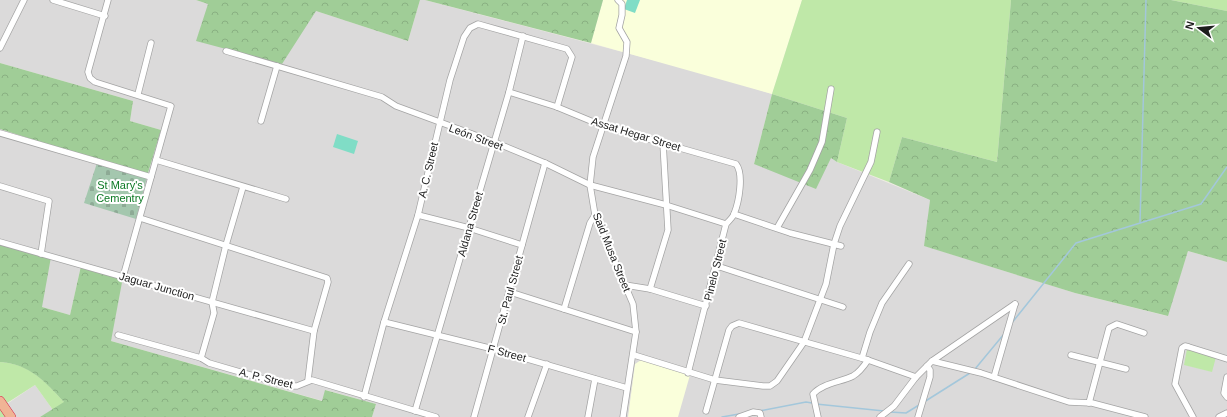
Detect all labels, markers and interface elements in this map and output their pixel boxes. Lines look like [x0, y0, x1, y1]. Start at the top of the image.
north arrow [1179, 8, 1219, 48]
text: N [1183, 20, 1196, 31]
street label: Assat Hegar Street [590, 115, 682, 153]
street label: León Street [447, 122, 505, 152]
street label: A. C. Street [416, 141, 440, 199]
park label: St Mary's Cementry [96, 179, 144, 204]
street label: Aldana Street [455, 190, 485, 258]
street label: Said Musa Street [591, 211, 633, 293]
street label: Pinelo Street [702, 238, 728, 302]
street label: St. Paul Street [495, 254, 525, 326]
street label: Jaguar Junction [118, 270, 196, 302]
street label: F Street [487, 342, 527, 364]
street label: A. P. Street [238, 366, 294, 390]

